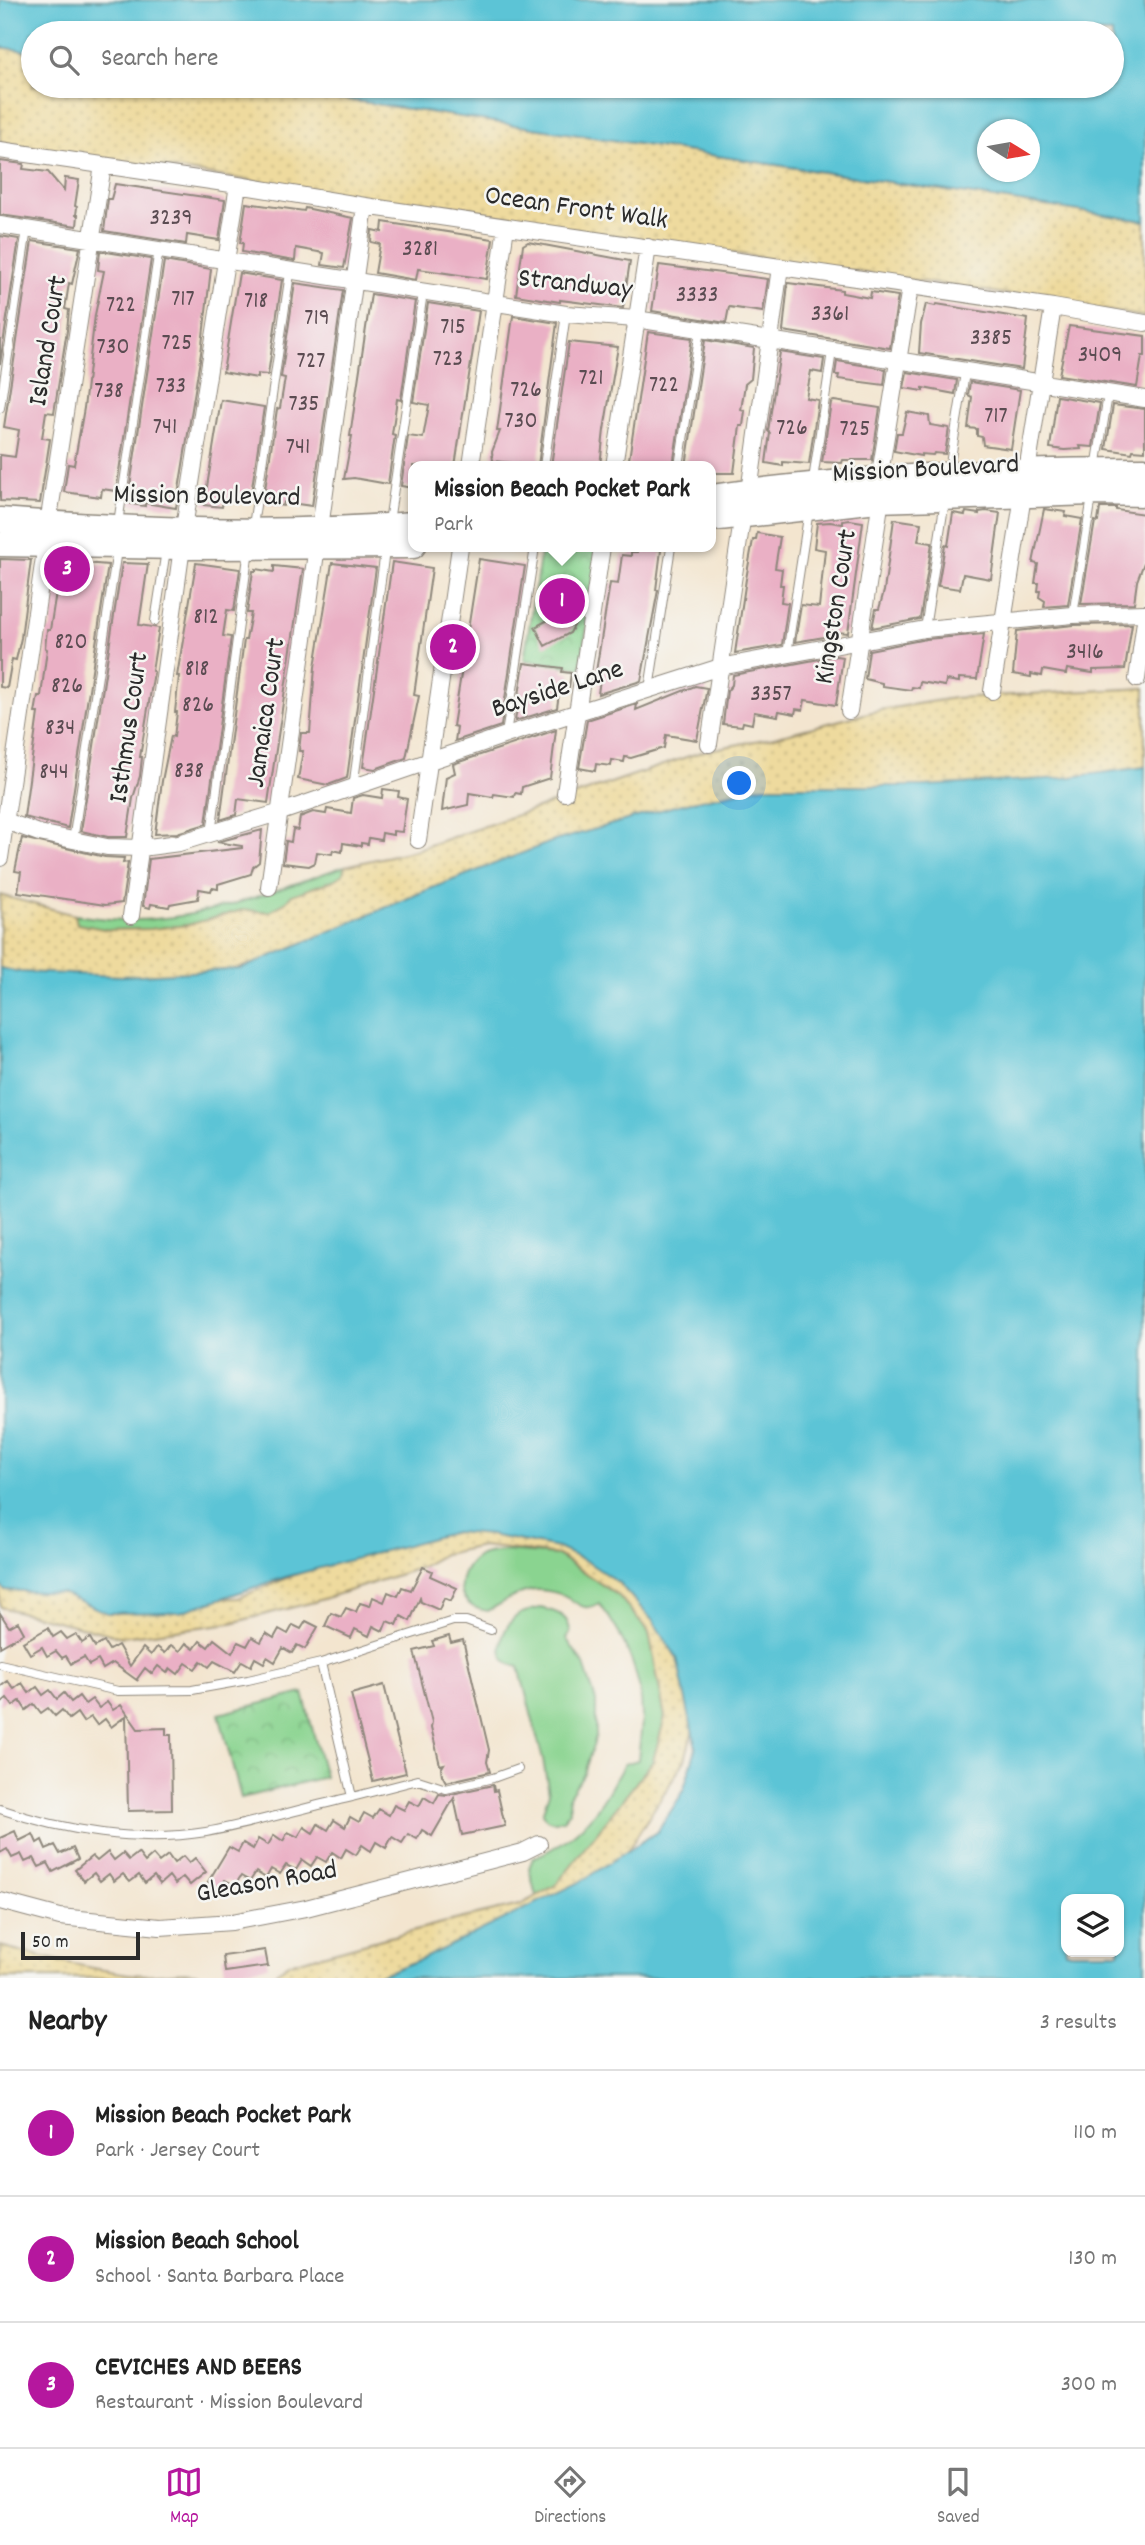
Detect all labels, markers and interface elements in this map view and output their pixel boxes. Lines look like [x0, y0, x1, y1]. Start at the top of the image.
search box [21, 21, 1124, 98]
icon: search [45, 41, 83, 79]
text: Search here [101, 41, 219, 78]
north arrow [977, 119, 1040, 182]
street label: Ocean Front Walk [482, 177, 670, 243]
house number: 3239 [150, 202, 192, 236]
house number: 3281 [402, 233, 438, 267]
street label: Strandway [516, 260, 635, 312]
street label: Island Court [20, 273, 80, 409]
house number: 3333 [676, 279, 718, 313]
house number: 717 [171, 283, 195, 317]
house number: 718 [244, 285, 268, 319]
house number: 722 [106, 289, 136, 323]
house number: 3361 [811, 298, 849, 332]
house number: 719 [304, 302, 330, 336]
house number: 715 [440, 311, 466, 345]
house number: 3385 [970, 322, 1012, 356]
house number: 725 [162, 327, 192, 361]
house number: 730 [97, 331, 129, 365]
house number: 3409 [1078, 339, 1122, 373]
house number: 723 [433, 343, 463, 377]
house number: 727 [297, 345, 325, 379]
house number: 721 [579, 362, 603, 396]
house number: 722 [649, 369, 679, 403]
house number: 733 [156, 370, 186, 404]
house number: 726 [510, 374, 542, 408]
house number: 738 [94, 375, 124, 409]
house number: 735 [289, 388, 319, 422]
house number: 717 [984, 400, 1008, 434]
house number: 730 [505, 405, 537, 439]
house number: 741 [153, 411, 177, 445]
house number: 726 [776, 412, 808, 446]
house number: 725 [840, 413, 870, 447]
house number: 741 [286, 431, 310, 465]
street label: Mission Boulevard [832, 446, 1020, 496]
popup [408, 461, 716, 552]
text: Mission Beach Pocket Park [434, 472, 690, 509]
street label: Mission Boulevard [113, 476, 301, 520]
text: Park [434, 509, 473, 542]
street label: Kingston Court [806, 527, 870, 687]
pin: 3 [44, 543, 90, 595]
pin: 1 [539, 575, 585, 627]
house number: 812 [193, 601, 219, 635]
pin: 2 [430, 621, 476, 673]
house number: 820 [54, 626, 88, 660]
street label: Jamaica Court [238, 636, 298, 790]
house number: 3416 [1066, 636, 1104, 670]
street label: Isthmus Court [101, 650, 161, 806]
street label: Bayside Lane [487, 651, 629, 731]
house number: 818 [185, 653, 209, 687]
house number: 826 [51, 670, 83, 704]
house number: 3357 [750, 678, 792, 712]
house number: 826 [182, 689, 214, 723]
house number: 834 [45, 712, 75, 746]
house number: 838 [174, 755, 204, 789]
house number: 844 [39, 756, 69, 790]
your location [722, 766, 756, 800]
street label: Gleason Road [193, 1852, 341, 1916]
map controls [1061, 1894, 1124, 1957]
button: layers [1061, 1894, 1124, 1957]
scale bar [21, 1929, 140, 1961]
text: 50 m [32, 1930, 69, 1957]
text: Nearby [28, 2002, 106, 2045]
text: 3 results [1040, 2007, 1117, 2040]
text: Mission Beach Pocket Park [95, 2098, 351, 2135]
text: 1 [48, 2117, 54, 2150]
text: 110 m [1073, 2117, 1117, 2150]
text: Park · Jersey Court [95, 2135, 260, 2168]
text: Mission Beach School [95, 2224, 299, 2261]
text: 2 [46, 2243, 56, 2276]
text: 130 m [1068, 2243, 1117, 2276]
text: School · Santa Barbara Place [95, 2261, 344, 2294]
text: CEVICHES AND BEERS [95, 2350, 302, 2387]
text: 3 [46, 2369, 56, 2402]
text: 300 m [1061, 2369, 1117, 2402]
text: Restaurant · Mission Boulevard [95, 2387, 363, 2420]
tab: Map [165, 2463, 203, 2532]
tab: Directions [534, 2463, 606, 2532]
tab: Saved [937, 2463, 980, 2532]

